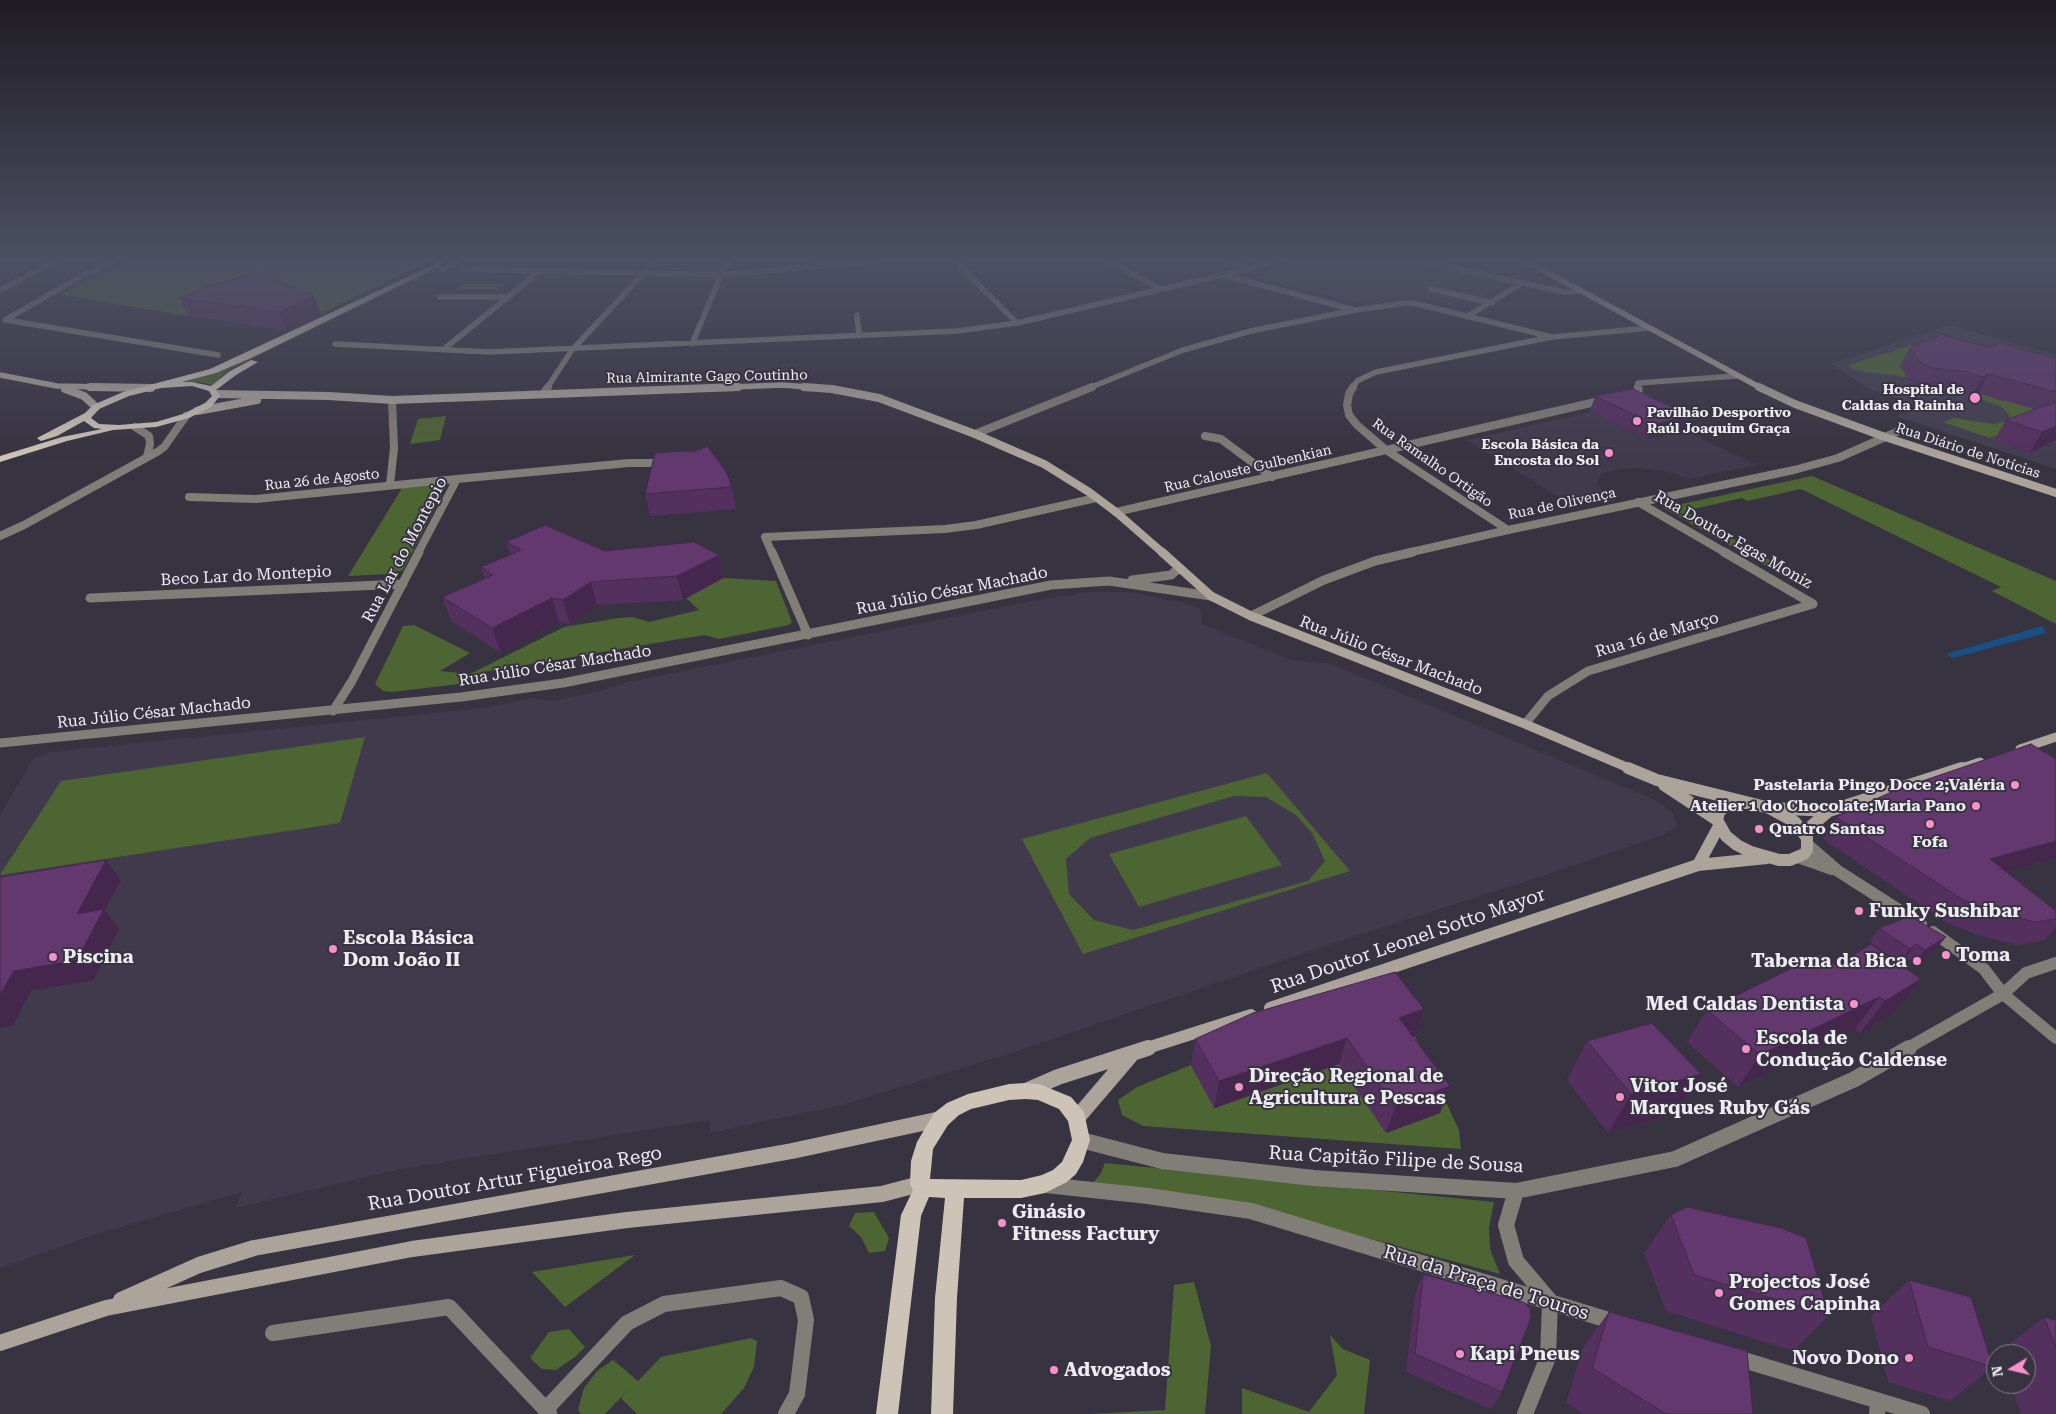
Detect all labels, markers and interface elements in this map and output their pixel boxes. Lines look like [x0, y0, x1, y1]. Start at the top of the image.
street label: Rua Almirante Gago Coutinho [606, 367, 808, 387]
place label: Hospital de Caldas da Rainha [1842, 382, 1964, 414]
marker: Hospital de Caldas da Rainha [1968, 391, 1982, 405]
place label: Pavilhão Desportivo Raúl Joaquim Graça [1647, 405, 1791, 438]
street label: Rua Ramalho Ortigão [1369, 415, 1495, 511]
marker: Pavilhão Desportivo Raúl Joaquim Graça [1631, 415, 1643, 427]
street label: Rua Diário de Notícias [1894, 420, 2042, 482]
place label: Escola Básica da Encosta do Sol [1481, 437, 1599, 470]
street label: Rua Calouste Gulbenkian [1163, 442, 1333, 496]
marker: Escola Básica da Encosta do Sol [1603, 447, 1615, 459]
street label: Rua 26 de Agosto [264, 466, 380, 494]
street label: Rua Lar do Montepio [358, 474, 452, 626]
street label: Rua de Olivença [1507, 484, 1617, 524]
street label: Rua Doutor Egas Moniz [1651, 487, 1815, 593]
street label: Beco Lar do Montepio [160, 562, 332, 590]
street label: Rua Júlio César Machado [855, 563, 1049, 619]
street label: Rua 16 de Março [1593, 608, 1721, 662]
street label: Rua Júlio César Machado [1297, 612, 1485, 700]
street label: Rua Júlio César Machado [457, 641, 653, 691]
street label: Rua Júlio César Machado [56, 693, 252, 733]
place label: Pastelaria Pingo Doce 2;Valéria [1753, 775, 2005, 795]
marker: Pastelaria Pingo Doce 2;Valéria [2009, 779, 2021, 791]
place label: Atelier 1 do Chocolate;Maria Pano [1690, 796, 1966, 816]
marker: Atelier 1 do Chocolate;Maria Pano [1970, 800, 1982, 812]
marker: Fofa [1924, 818, 1936, 830]
place label: Quatro Santas [1769, 819, 1884, 839]
marker: Quatro Santas [1753, 823, 1765, 835]
place label: Fofa [1912, 832, 1948, 852]
street label: Rua Doutor Leonel Sotto Mayor [1268, 883, 1548, 999]
place label: Funky Sushibar [1869, 900, 2021, 922]
marker: Funky Sushibar [1853, 905, 1865, 917]
place label: Escola Básica Dom João II [343, 927, 474, 971]
marker: Escola Básica Dom João II [327, 943, 339, 955]
place label: Toma [1956, 944, 2010, 966]
place label: Piscina [63, 946, 134, 968]
marker: Toma [1940, 949, 1952, 961]
place label: Taberna da Bica [1751, 950, 1907, 972]
marker: Piscina [47, 951, 59, 963]
marker: Taberna da Bica [1911, 955, 1923, 967]
place label: Med Caldas Dentista [1646, 993, 1844, 1015]
marker: Med Caldas Dentista [1848, 998, 1860, 1010]
place label: Escola de Condução Caldense [1756, 1027, 1947, 1071]
marker: Escola de Condução Caldense [1740, 1043, 1752, 1055]
place label: Direção Regional de Agricultura e Pescas [1249, 1065, 1446, 1109]
place label: Vitor José Marques Ruby Gás [1630, 1075, 1810, 1119]
marker: Direção Regional de Agricultura e Pescas [1233, 1081, 1245, 1093]
marker: Vitor José Marques Ruby Gás [1614, 1091, 1626, 1103]
street label: Rua Doutor Artur Figueiroa Rego [366, 1142, 664, 1216]
street label: Rua Capitão Filipe de Sousa [1268, 1142, 1524, 1178]
place label: Ginásio Fitness Factury [1012, 1201, 1160, 1245]
marker: Ginásio Fitness Factury [996, 1217, 1008, 1229]
street label: Rua da Praça de Touros [1381, 1241, 1591, 1325]
place label: Projectos José Gomes Capinha [1729, 1271, 1880, 1315]
marker: Projectos José Gomes Capinha [1713, 1287, 1725, 1299]
place label: Kapi Pneus [1470, 1343, 1580, 1365]
north arrow [1986, 1344, 2036, 1394]
place label: Novo Dono [1792, 1347, 1899, 1369]
marker: Kapi Pneus [1454, 1348, 1466, 1360]
marker: Novo Dono [1903, 1352, 1915, 1364]
place label: Advogados [1064, 1359, 1171, 1381]
marker: Advogados [1048, 1364, 1060, 1376]
text: N [1988, 1365, 2006, 1378]

